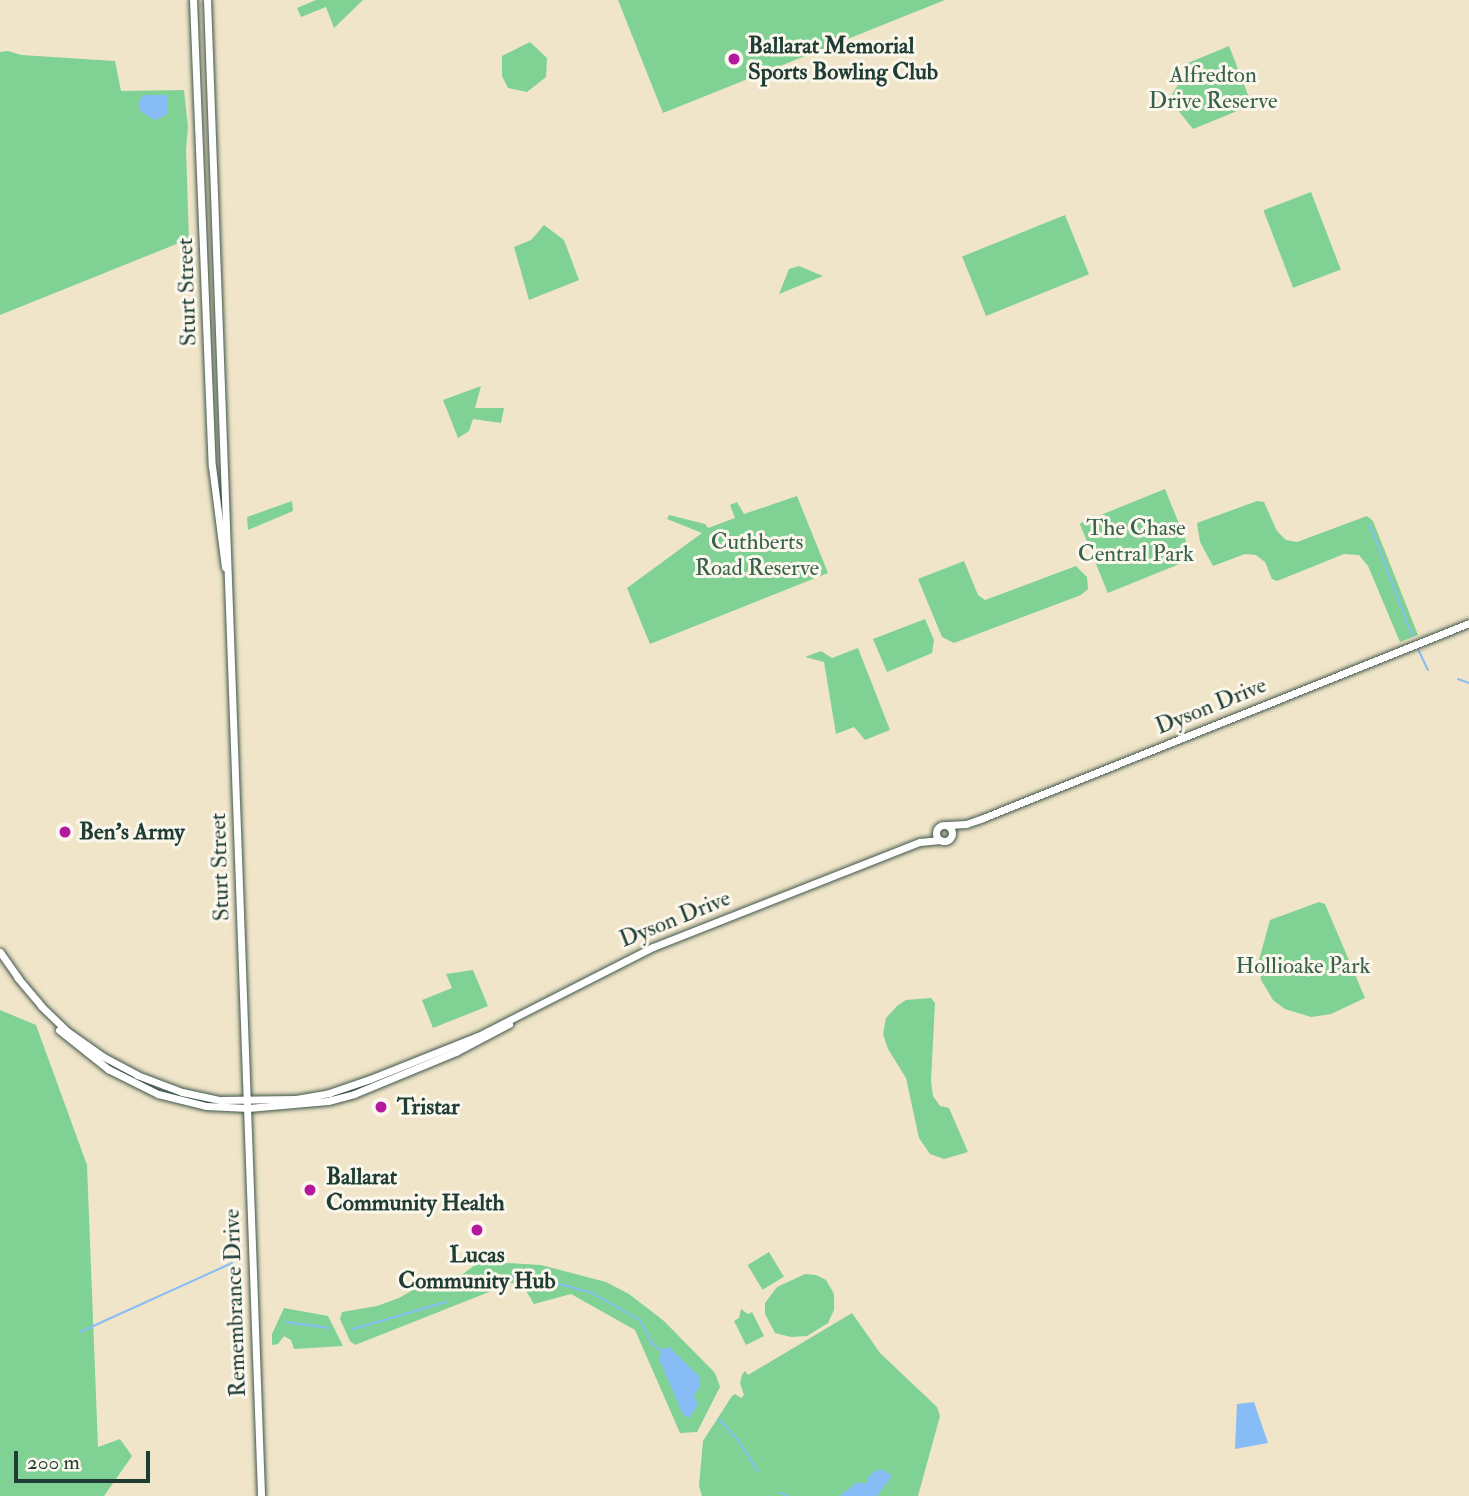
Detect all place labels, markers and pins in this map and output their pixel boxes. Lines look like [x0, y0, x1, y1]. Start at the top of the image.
place label: Ballarat Memorial Sports Bowling Club [748, 32, 938, 86]
marker: Ballarat Memorial Sports Bowling Club [726, 51, 742, 67]
place label: Ben's Army [79, 818, 185, 846]
marker: Ben's Army [57, 824, 73, 840]
place label: Tristar [397, 1093, 460, 1121]
marker: Tristar [371, 1097, 391, 1117]
place label: Ballarat Community Health [326, 1163, 504, 1217]
marker: Ballarat Community Health [300, 1180, 320, 1200]
marker: Lucas Community Hub [469, 1222, 485, 1238]
place label: Lucas Community Hub [398, 1241, 556, 1295]

